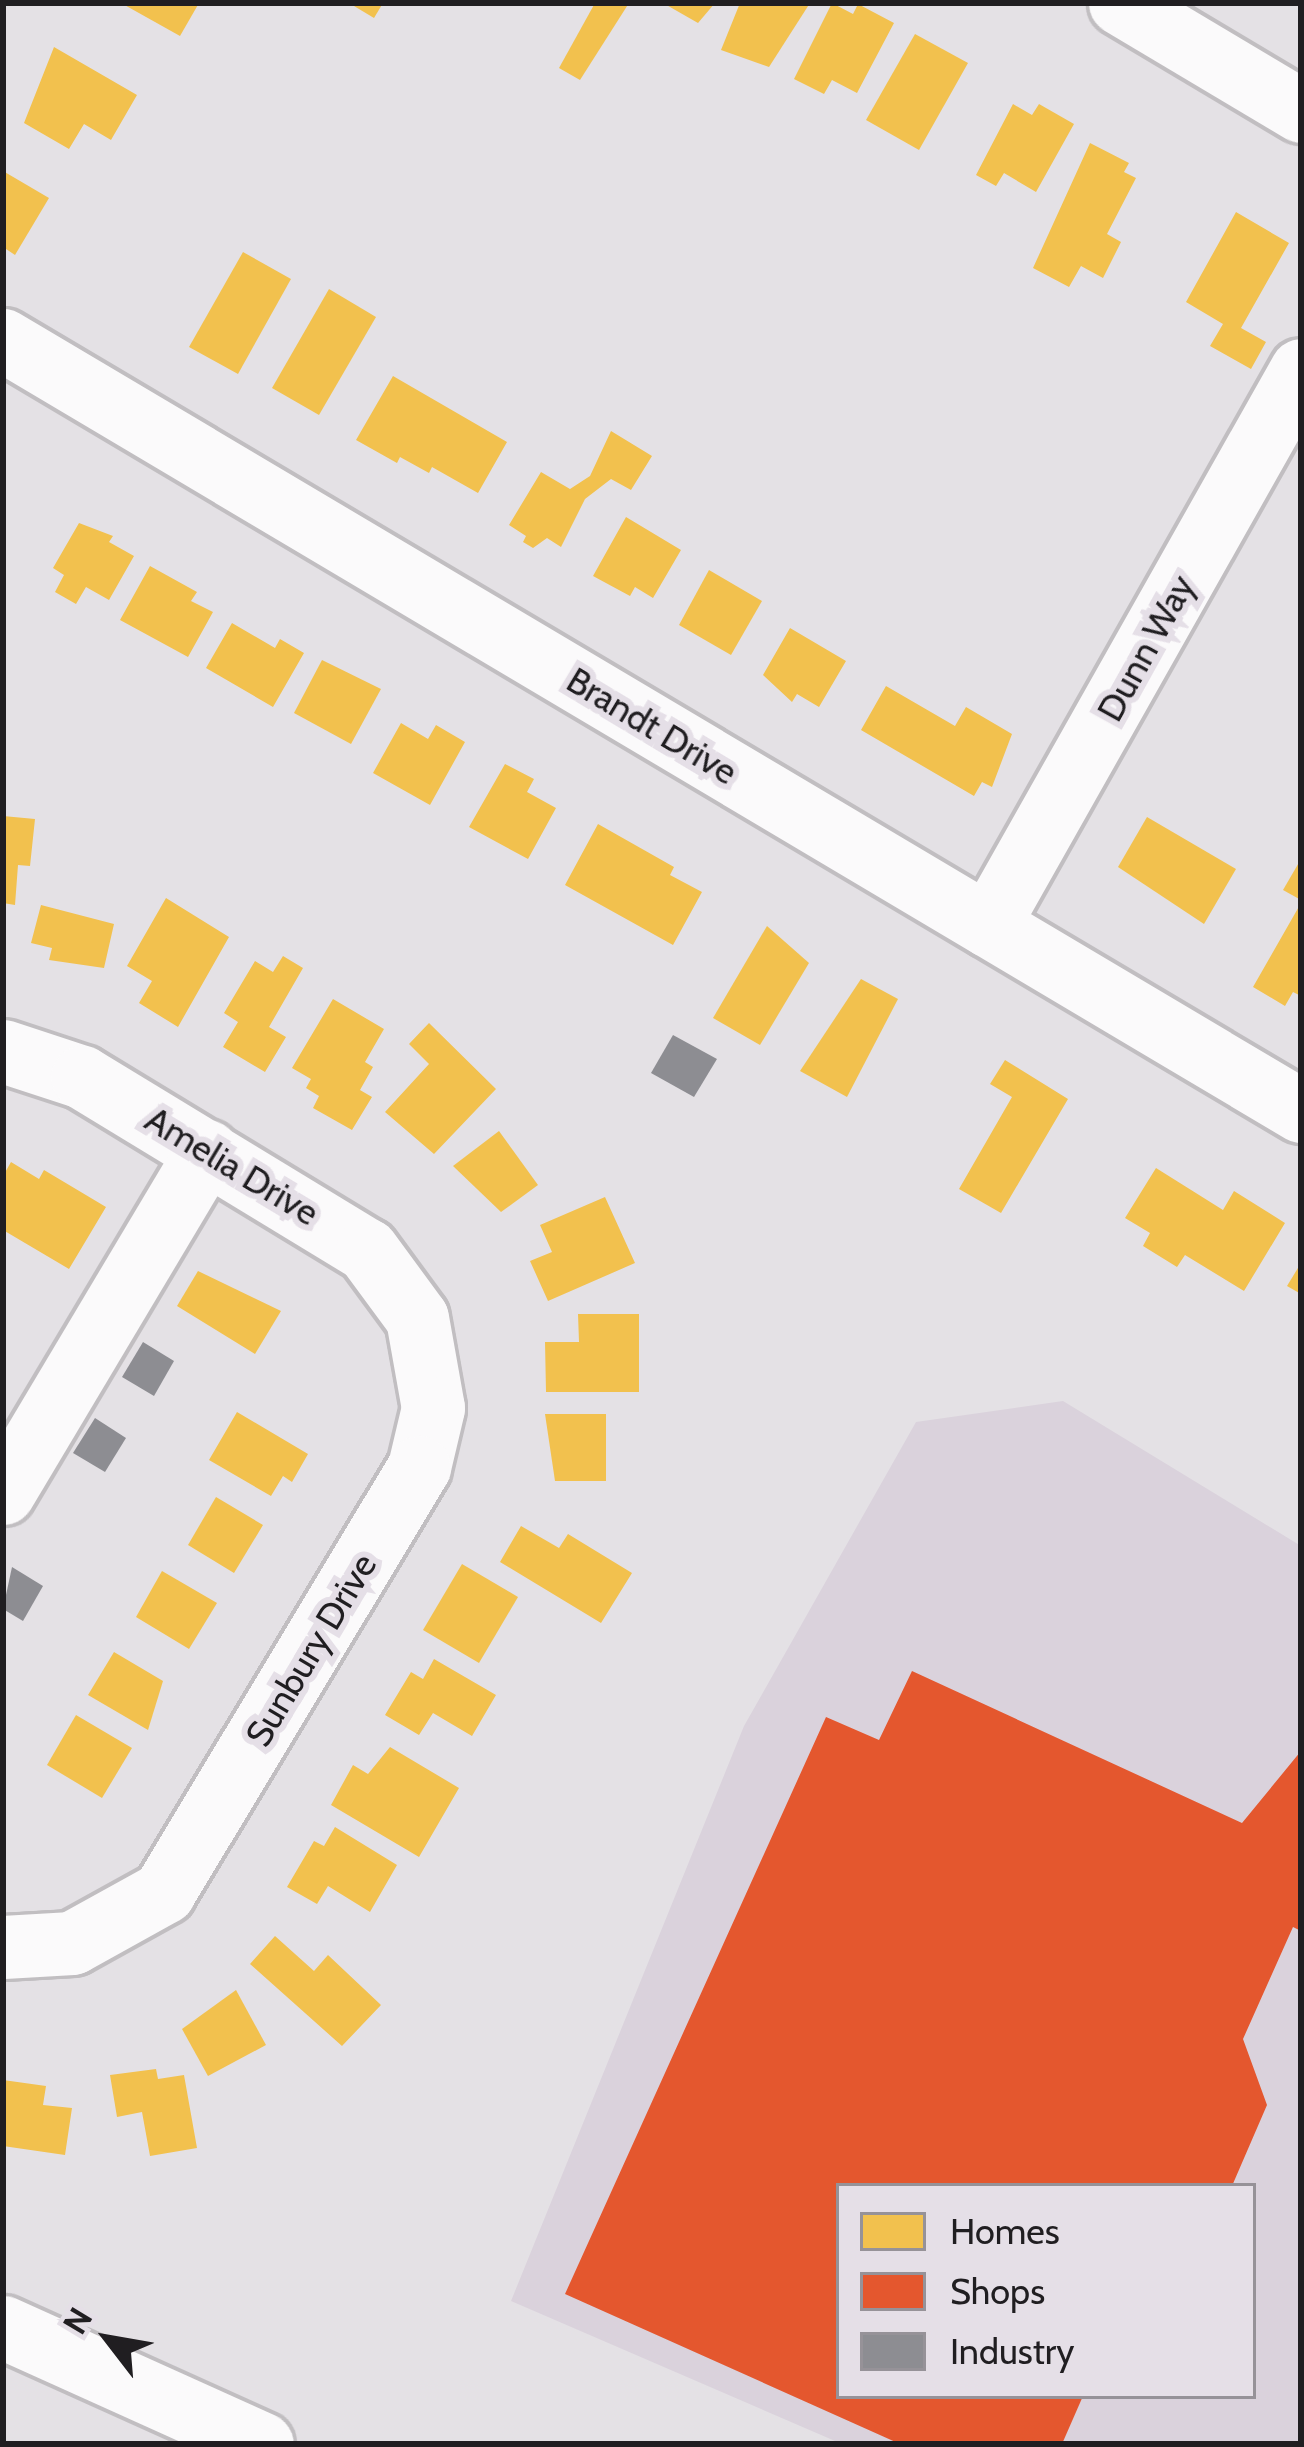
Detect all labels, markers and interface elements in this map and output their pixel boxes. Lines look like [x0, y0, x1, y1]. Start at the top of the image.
street label: Dunn Way [1088, 567, 1204, 729]
street label: Brandt Drive [559, 658, 745, 794]
street label: Amelia Drive [138, 1097, 326, 1235]
street label: Sunbury Drive [237, 1546, 385, 1754]
legend [836, 2183, 1256, 2399]
text: Homes [950, 2209, 1060, 2253]
text: Shops [950, 2269, 1045, 2313]
north arrow [48, 2279, 168, 2399]
text: N [54, 2300, 100, 2341]
text: Industry [950, 2329, 1074, 2373]

